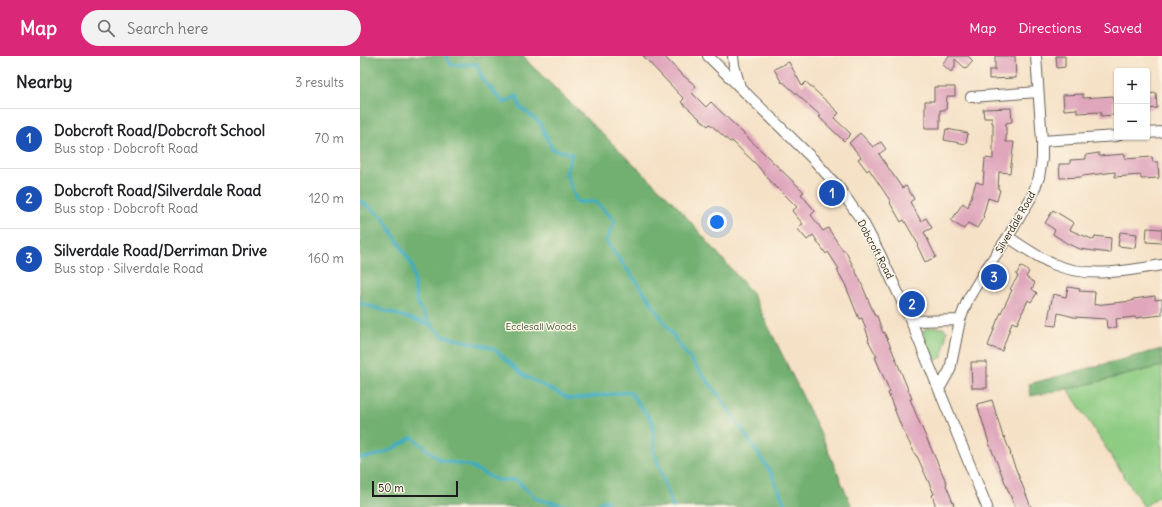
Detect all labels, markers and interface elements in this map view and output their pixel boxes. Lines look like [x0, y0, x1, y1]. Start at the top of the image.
search box [81, 10, 361, 46]
text: Map [20, 16, 57, 40]
icon: search [95, 17, 117, 39]
text: Search here [127, 19, 208, 38]
text: Map [969, 19, 996, 37]
text: Directions [1018, 19, 1082, 37]
text: Saved [1104, 19, 1142, 37]
map controls [1114, 68, 1150, 140]
button: + [1114, 68, 1150, 104]
text: Nearby [16, 71, 72, 93]
text: 3 results [295, 74, 344, 91]
button: − [1114, 104, 1150, 140]
text: Dobcroft Road/Dobcroft School [54, 121, 265, 140]
text: 1 [26, 130, 32, 147]
text: 70 m [315, 130, 344, 147]
text: Bus stop · Dobcroft Road [54, 140, 198, 157]
pin: 1 [819, 178, 845, 208]
text: Dobcroft Road/Silverdale Road [54, 181, 261, 200]
street label: Silverdale Road [992, 189, 1038, 256]
text: 2 [25, 190, 33, 207]
text: 120 m [309, 190, 344, 207]
text: Bus stop · Dobcroft Road [54, 200, 198, 217]
your location [707, 212, 727, 232]
street label: Dobcroft Road [854, 217, 897, 281]
text: Silverdale Road/Derriman Drive [54, 241, 267, 260]
text: 3 [25, 250, 33, 267]
text: 160 m [308, 250, 344, 267]
text: Bus stop · Silverdale Road [54, 260, 203, 277]
pin: 3 [981, 262, 1007, 292]
pin: 2 [899, 289, 925, 319]
park label: Ecclesall Woods [506, 320, 577, 333]
scale bar [372, 479, 458, 498]
text: 50 m [378, 481, 404, 495]

